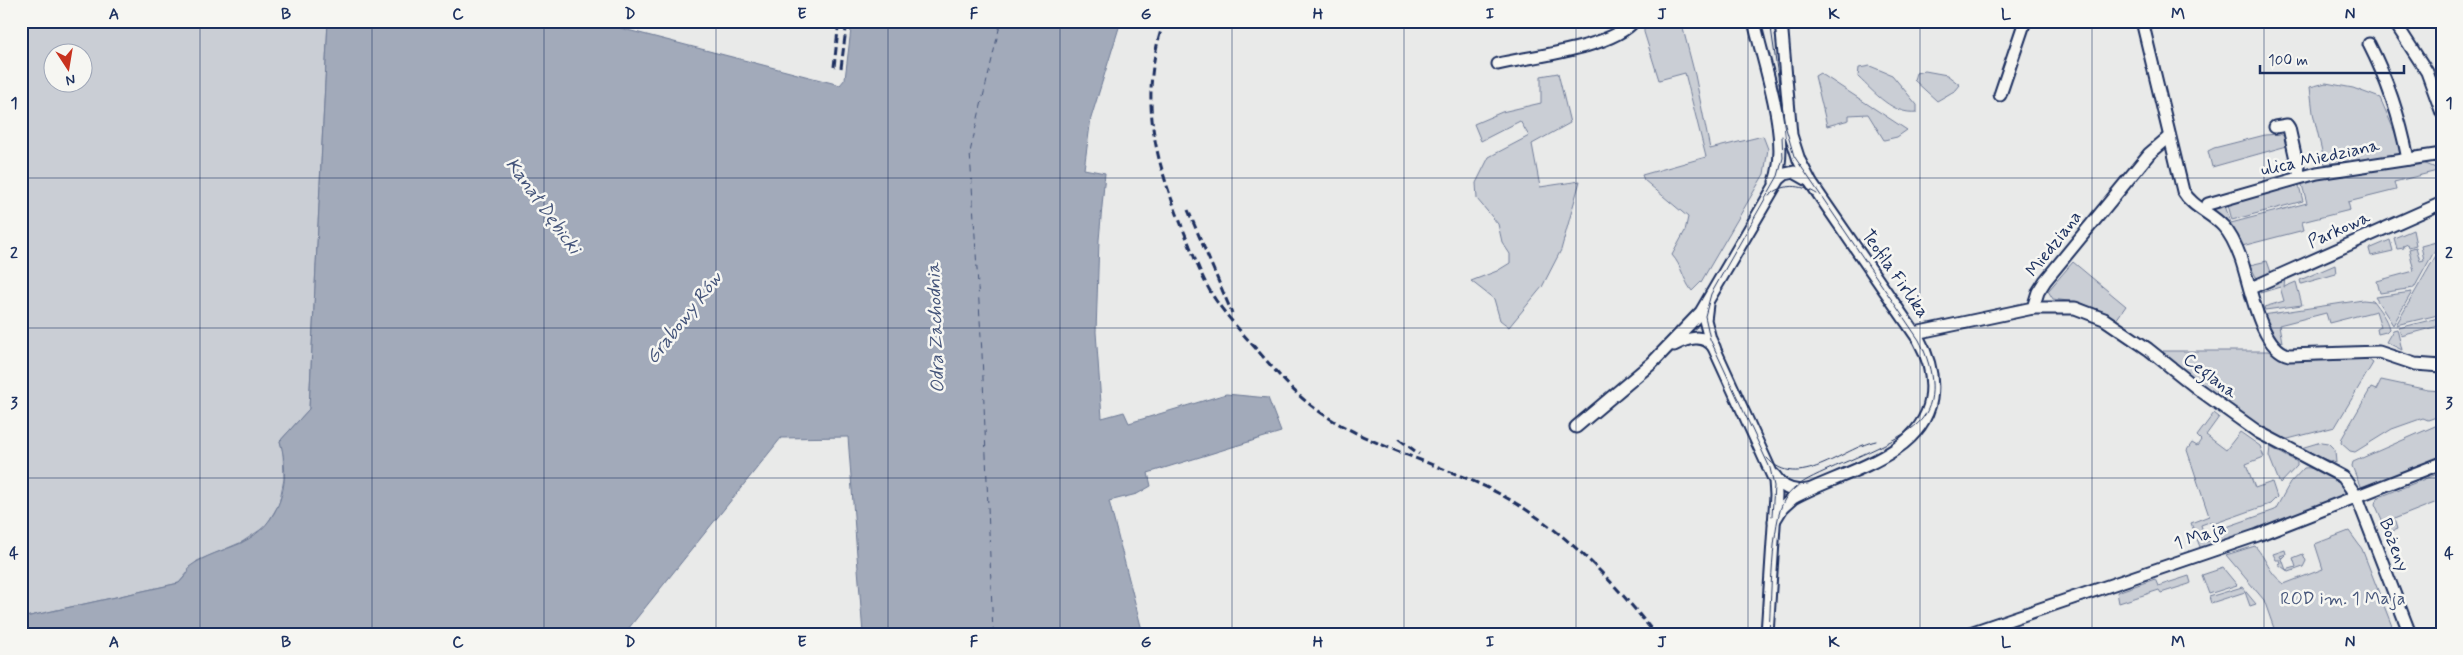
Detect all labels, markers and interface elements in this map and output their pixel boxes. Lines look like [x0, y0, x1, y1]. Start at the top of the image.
text: A [109, 4, 119, 25]
text: B [281, 4, 291, 25]
text: C [452, 4, 464, 25]
text: D [624, 4, 636, 25]
text: E [797, 4, 807, 25]
text: F [970, 4, 979, 25]
text: G [1141, 4, 1152, 25]
text: H [1313, 4, 1324, 25]
text: I [1486, 4, 1495, 25]
text: J [1657, 4, 1667, 25]
text: K [1828, 4, 1840, 25]
text: L [2001, 4, 2012, 25]
text: M [2171, 4, 2185, 25]
text: N [2345, 4, 2355, 25]
north arrow [42, 42, 92, 92]
scale bar [2260, 42, 2404, 74]
text: 100 m [2268, 51, 2308, 71]
text: N [64, 70, 77, 90]
text: 1 [10, 93, 18, 114]
text: 1 [2445, 93, 2453, 114]
street label: ulica Miedziana [2258, 134, 2382, 182]
water label: Kanał Dębicki [500, 153, 587, 260]
street label: Miedziana [2020, 206, 2088, 282]
street label: Parkowa [2304, 206, 2374, 254]
street label: Teofila Firlika [1856, 225, 1934, 323]
text: 2 [10, 243, 18, 264]
text: 2 [2445, 243, 2453, 264]
water label: Odra Zachodnia [921, 262, 951, 394]
water label: Grabowy Rów [640, 265, 729, 369]
street label: Ceglana [2177, 348, 2242, 406]
text: 3 [10, 393, 18, 414]
text: 3 [2445, 393, 2453, 414]
street label: Bożeny [2373, 515, 2415, 575]
street label: 1 Maja [2171, 516, 2229, 556]
text: 4 [9, 543, 19, 564]
text: 4 [2444, 543, 2454, 564]
park label: ROD im. 1 Maja [2280, 587, 2406, 611]
text: A [109, 632, 119, 653]
text: B [281, 632, 291, 653]
text: C [452, 632, 464, 653]
text: D [624, 632, 636, 653]
text: E [797, 632, 807, 653]
text: F [970, 632, 979, 653]
text: G [1141, 632, 1152, 653]
text: H [1313, 632, 1324, 653]
text: I [1486, 632, 1495, 653]
text: J [1657, 632, 1667, 653]
text: K [1828, 632, 1840, 653]
text: L [2001, 632, 2012, 653]
text: M [2171, 632, 2185, 653]
text: N [2345, 632, 2355, 653]

